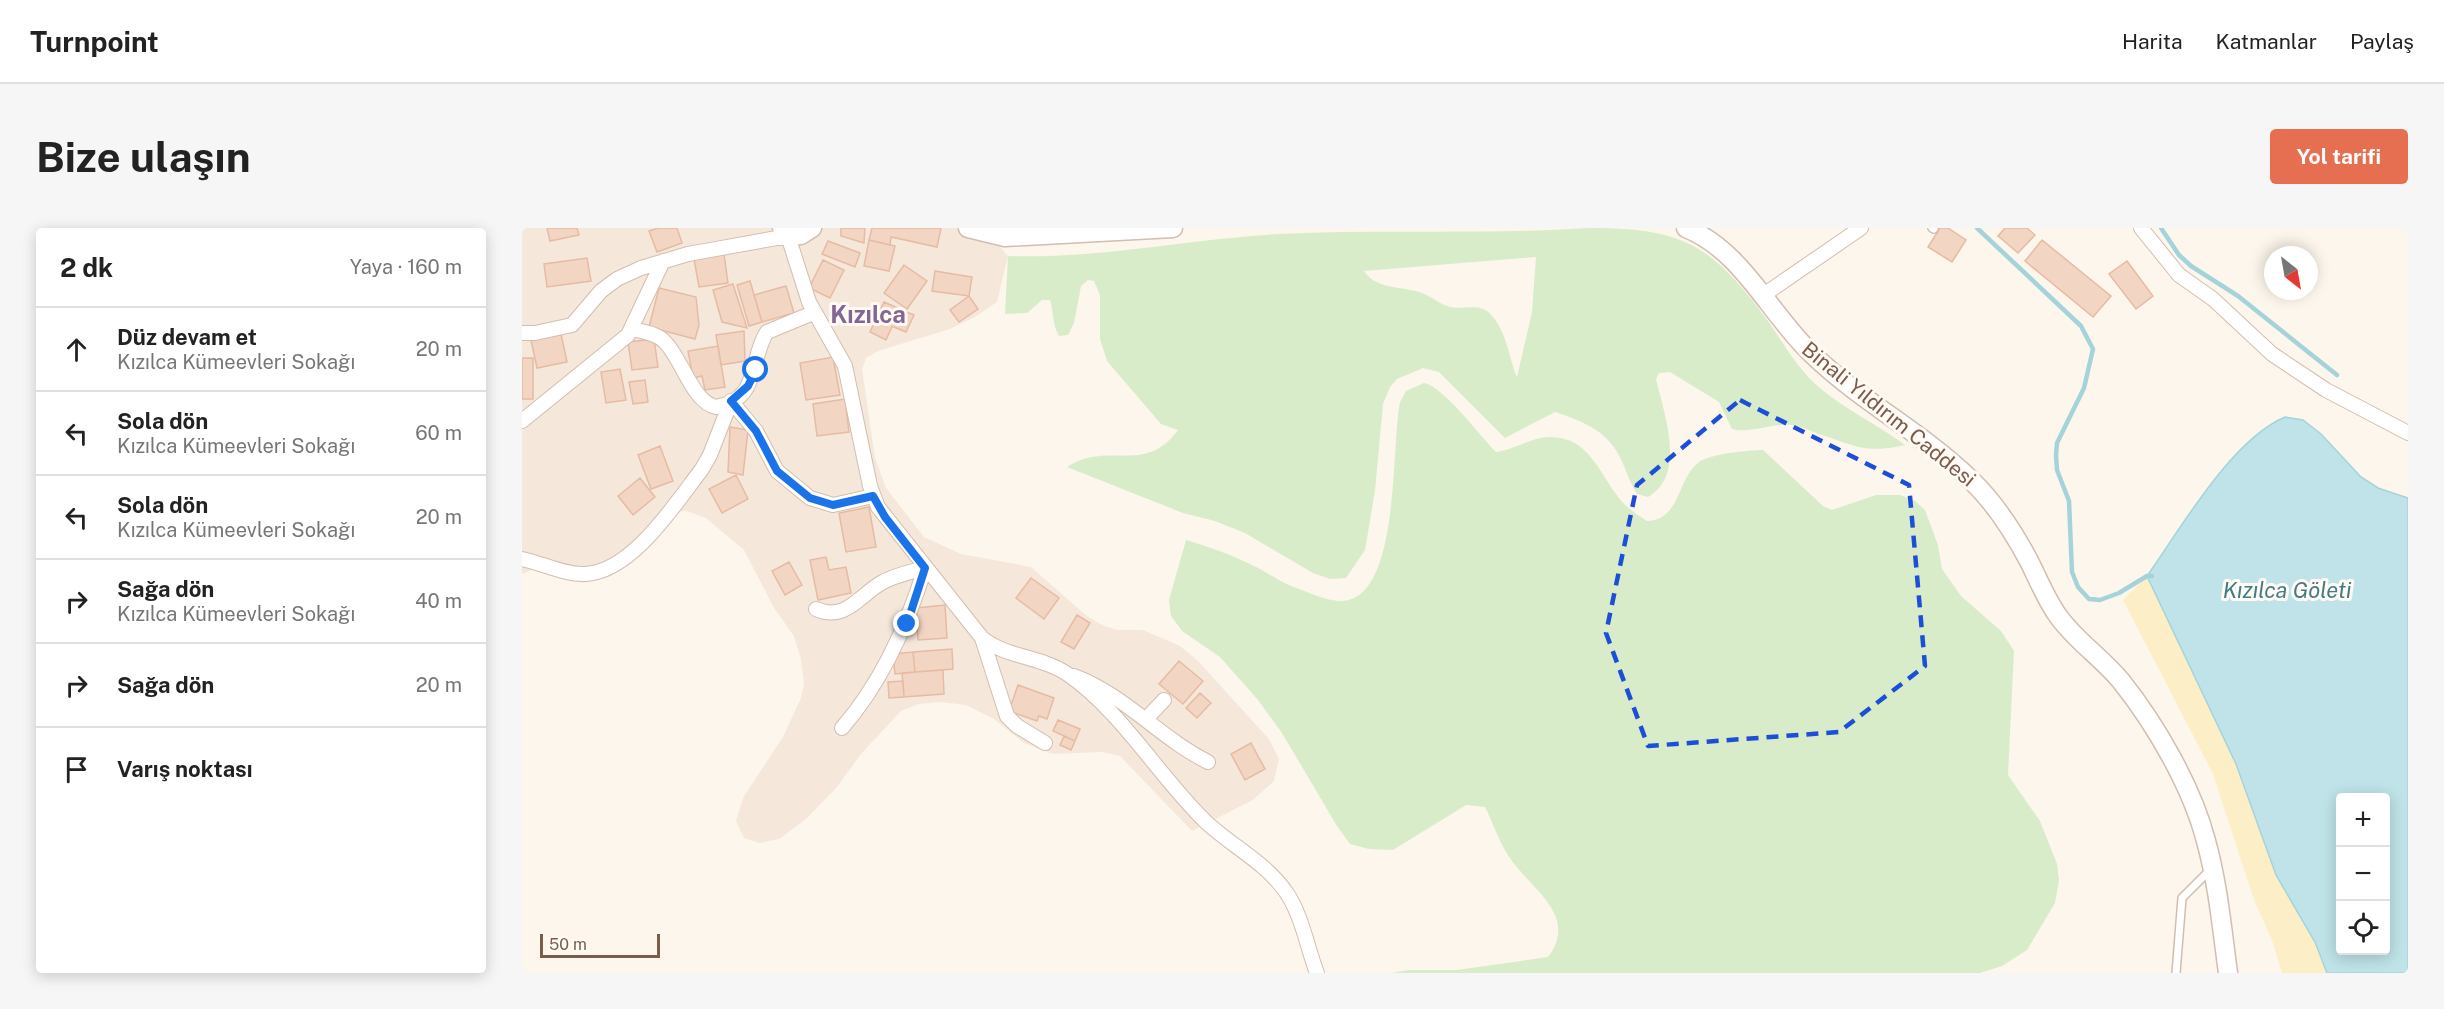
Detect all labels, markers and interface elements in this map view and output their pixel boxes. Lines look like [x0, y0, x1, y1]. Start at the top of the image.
text: Turnpoint [30, 25, 159, 58]
text: Harita [2122, 29, 2183, 54]
text: Katmanlar [2216, 29, 2317, 54]
text: Paylaş [2350, 29, 2414, 54]
button: Yol tarifi [2270, 129, 2408, 184]
text: Bize ulaşın [36, 132, 251, 181]
north arrow [2264, 246, 2318, 300]
text: 2 dk [60, 252, 113, 283]
text: Yaya · 160 m [350, 255, 462, 279]
district label: Kızılca [830, 300, 906, 328]
text: Düz devam et [117, 324, 257, 350]
icon: ahead [60, 333, 93, 366]
street label: Binali Yıldırım Caddesi [1797, 336, 1981, 492]
text: 20 m [416, 337, 462, 361]
text: Kızılca Kümeevleri Sokağı [117, 350, 355, 374]
route start [742, 356, 768, 382]
text: Sola dön [117, 408, 208, 434]
icon: left [60, 417, 93, 450]
text: 60 m [415, 421, 462, 445]
text: Kızılca Kümeevleri Sokağı [117, 434, 355, 458]
text: Sola dön [117, 492, 208, 518]
icon: left [60, 501, 93, 534]
text: 20 m [416, 505, 462, 529]
text: Kızılca Kümeevleri Sokağı [117, 518, 355, 542]
text: Sağa dön [117, 576, 214, 602]
water label: Kızılca Göleti [2223, 577, 2352, 603]
icon: right [60, 585, 93, 618]
text: 40 m [415, 589, 462, 613]
text: Kızılca Kümeevleri Sokağı [117, 602, 355, 626]
route end [893, 610, 919, 636]
icon: right [60, 669, 93, 702]
text: Sağa dön [117, 672, 214, 698]
text: 20 m [416, 673, 462, 697]
icon: arrive [60, 753, 93, 786]
text: Varış noktası [117, 756, 252, 782]
map controls [2336, 793, 2390, 955]
button: + [2336, 793, 2390, 847]
button: − [2336, 847, 2390, 901]
button: locate [2336, 901, 2390, 955]
scale bar [540, 931, 660, 958]
text: 50 m [549, 935, 587, 954]

